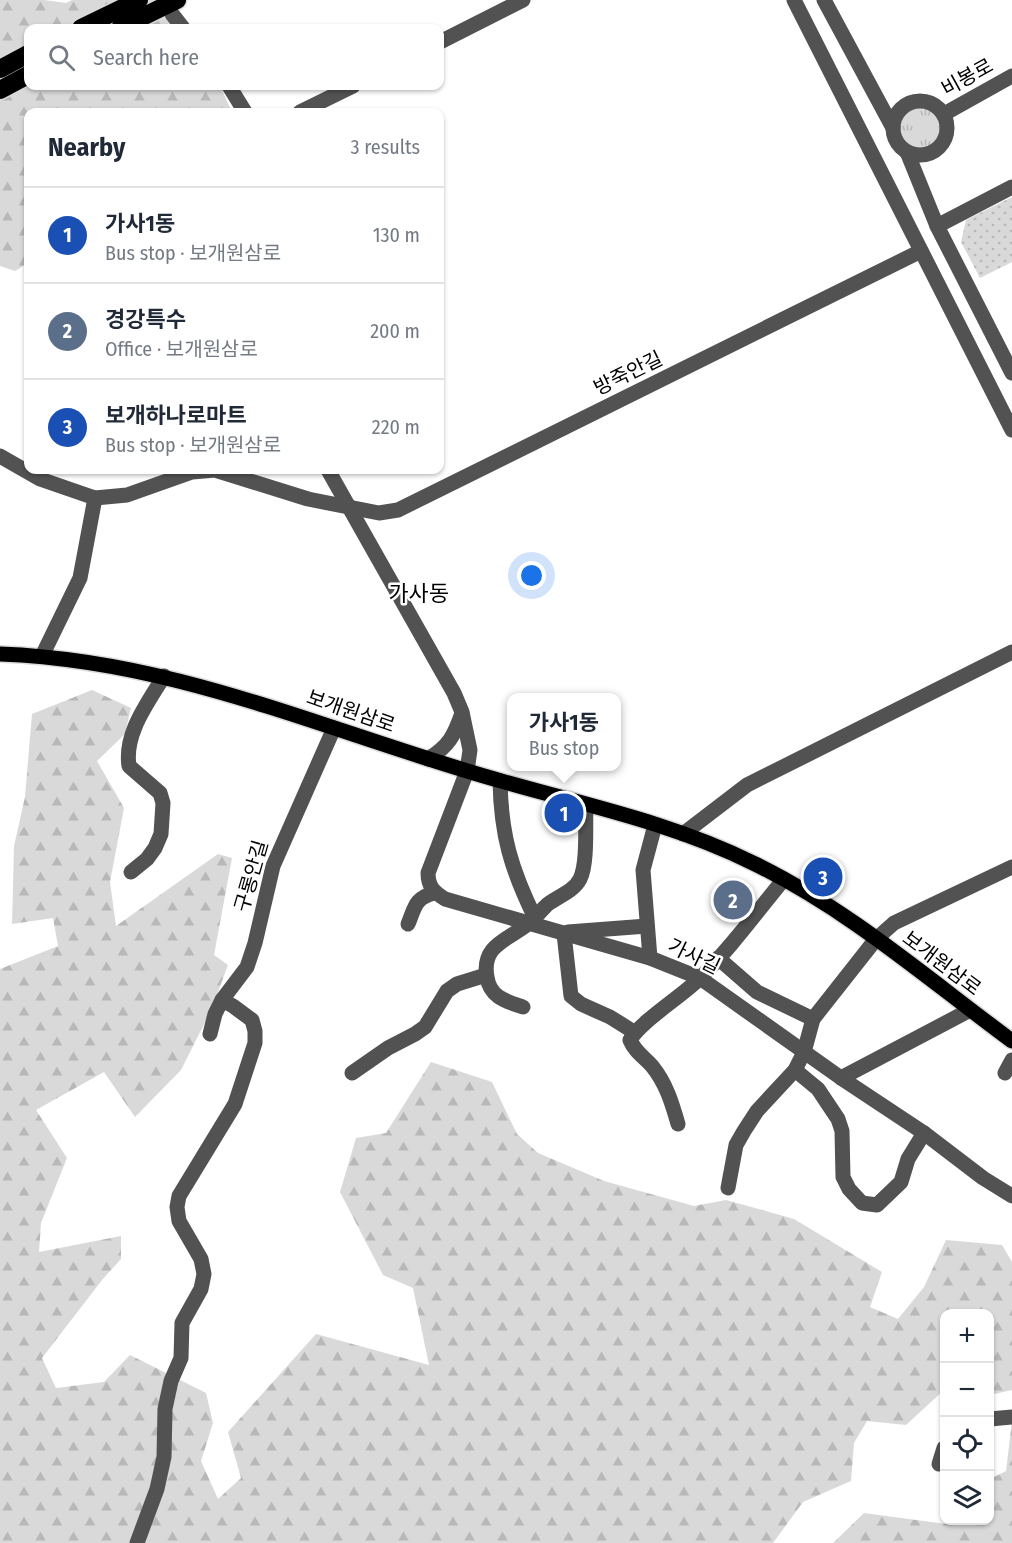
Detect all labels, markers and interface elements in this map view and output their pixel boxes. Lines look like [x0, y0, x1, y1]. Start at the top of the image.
search box [24, 24, 444, 90]
icon: search [45, 41, 78, 74]
text: Search here [93, 44, 199, 71]
street label: 비봉로 [937, 53, 997, 101]
text: Nearby [48, 132, 125, 163]
text: 3 results [351, 135, 420, 159]
text: 가사1동 [105, 210, 175, 237]
text: 1 [63, 223, 72, 247]
text: 130 m [373, 223, 420, 247]
text: Bus stop · 보개원삼로 [105, 241, 281, 265]
text: 경강특수 [105, 306, 186, 333]
text: 2 [63, 319, 72, 343]
text: 200 m [370, 319, 420, 343]
text: Office · 보개원삼로 [105, 337, 258, 361]
street label: 방죽안길 [590, 346, 666, 400]
text: 보개하나로마트 [105, 402, 247, 429]
text: 3 [63, 415, 72, 439]
text: 220 m [372, 415, 420, 439]
text: Bus stop · 보개원삼로 [105, 433, 281, 457]
your location [517, 561, 546, 590]
district label: 가사동 [389, 580, 449, 607]
street label: 보개원삼로 [304, 685, 398, 737]
popup [507, 693, 621, 771]
text: 가사1동 [529, 709, 599, 736]
text: Bus stop [529, 736, 599, 760]
pin: 1 [544, 790, 584, 836]
street label: 구롱안길 [229, 837, 273, 915]
pin: 3 [804, 854, 842, 900]
pin: 2 [714, 878, 752, 922]
street label: 보개원삼로 [898, 926, 986, 1000]
street label: 가사길 [664, 933, 724, 979]
map controls [940, 1309, 994, 1525]
button: + [940, 1309, 994, 1363]
button: − [940, 1363, 994, 1417]
button: locate [940, 1417, 994, 1471]
button: layers [940, 1471, 994, 1525]

